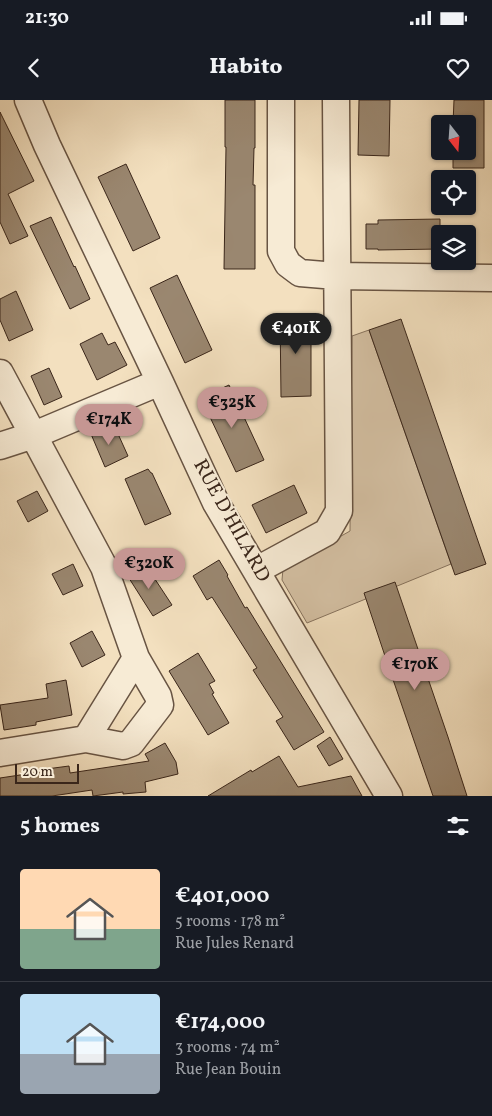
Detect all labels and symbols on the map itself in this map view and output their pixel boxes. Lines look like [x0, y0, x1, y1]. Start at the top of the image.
north arrow [431, 115, 476, 160]
pin: €401K [261, 312, 331, 355]
pin: €325K [197, 386, 267, 429]
pin: €174K [74, 404, 144, 446]
street label: RUE D'HILARD [186, 454, 276, 588]
pin: €320K [114, 548, 184, 590]
pin: €170K [380, 648, 450, 691]
scale bar [15, 761, 79, 784]

